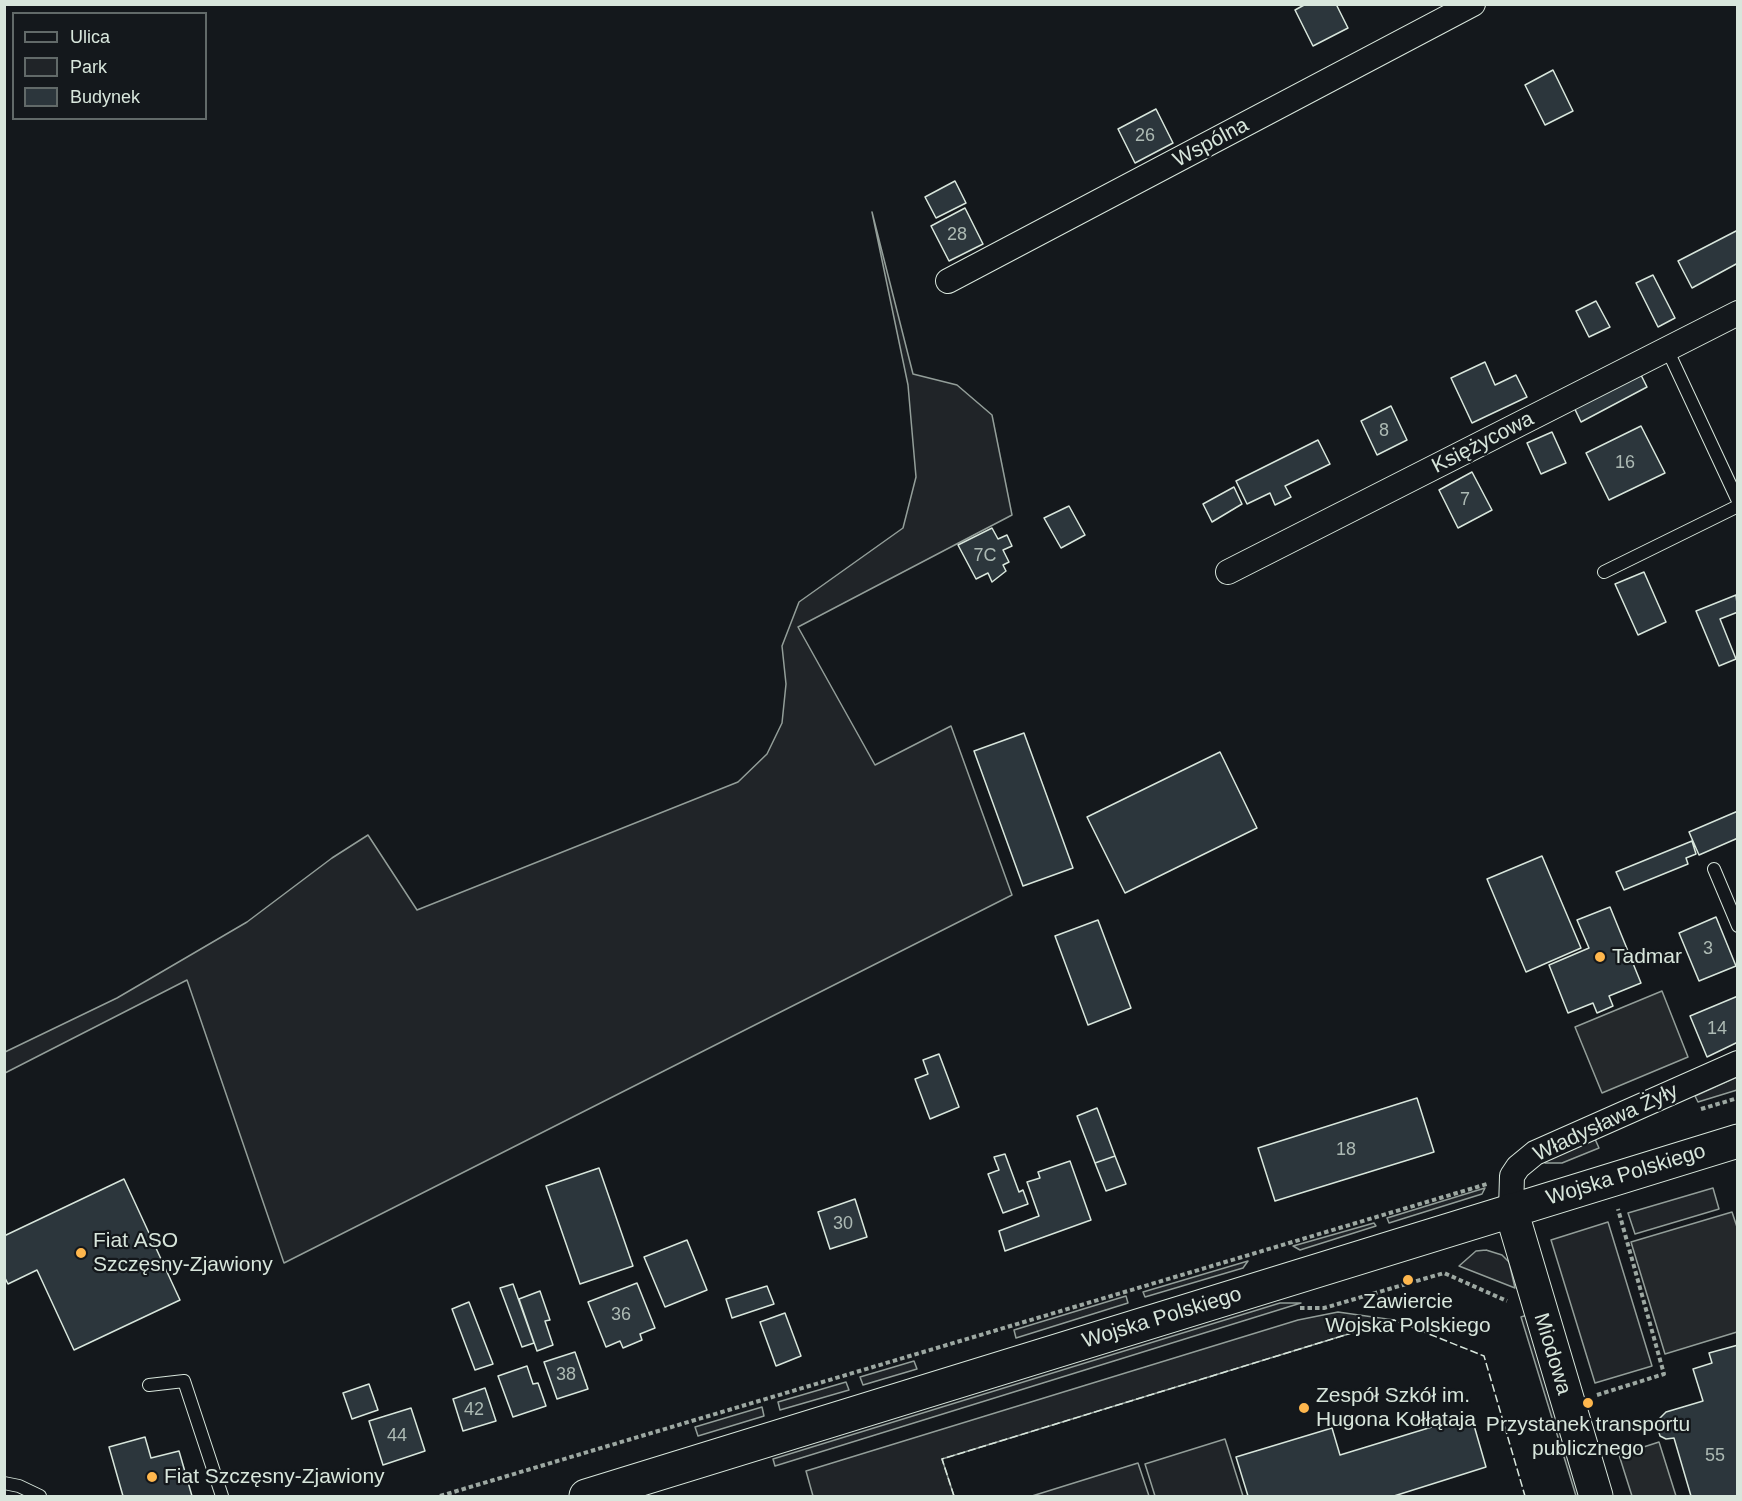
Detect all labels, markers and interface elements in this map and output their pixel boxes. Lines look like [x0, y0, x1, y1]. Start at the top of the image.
legend [12, 12, 207, 120]
text: Ulica [70, 27, 110, 47]
text: Park [70, 57, 107, 77]
text: Budynek [70, 87, 140, 107]
street label: Wspólna [1169, 113, 1253, 173]
house number: 26 [1135, 125, 1155, 147]
house number: 28 [947, 224, 967, 246]
street label: Księżycowa [1428, 407, 1538, 479]
house number: 8 [1379, 420, 1389, 442]
house number: 16 [1615, 452, 1635, 474]
house number: 7 [1460, 489, 1470, 511]
house number: 7C [973, 545, 997, 567]
house number: 3 [1703, 938, 1713, 960]
place label: Tadmar [1612, 944, 1682, 970]
marker: Tadmar [1593, 950, 1607, 964]
house number: 14 [1707, 1018, 1727, 1040]
street label: Władysława Żyły [1530, 1079, 1682, 1167]
house number: 18 [1336, 1139, 1356, 1161]
street label: Wojska Polskiego [1543, 1139, 1709, 1211]
house number: 30 [833, 1213, 853, 1235]
place label: Fiat ASO Szczęsny-Zjawiony [93, 1228, 273, 1278]
marker: Fiat ASO Szczęsny-Zjawiony [74, 1246, 88, 1260]
marker: Zawiercie Wojska Polskiego [1401, 1273, 1415, 1287]
street label: Wojska Polskiego [1079, 1282, 1245, 1354]
place label: Zawiercie Wojska Polskiego [1325, 1289, 1491, 1339]
house number: 36 [611, 1304, 631, 1326]
street label: Miodowa [1528, 1310, 1576, 1398]
house number: 38 [556, 1364, 576, 1386]
place label: Zespół Szkół im. Hugona Kołłątaja [1316, 1383, 1476, 1433]
marker: Przystanek transportu publicznego [1581, 1396, 1595, 1410]
house number: 42 [464, 1399, 484, 1421]
marker: Zespół Szkół im. Hugona Kołłątaja [1297, 1401, 1311, 1415]
place label: Przystanek transportu publicznego [1486, 1412, 1690, 1462]
house number: 44 [387, 1425, 407, 1447]
house number: 55 [1705, 1445, 1725, 1467]
place label: Fiat Szczęsny-Zjawiony [164, 1464, 385, 1490]
marker: Fiat Szczęsny-Zjawiony [145, 1470, 159, 1484]

